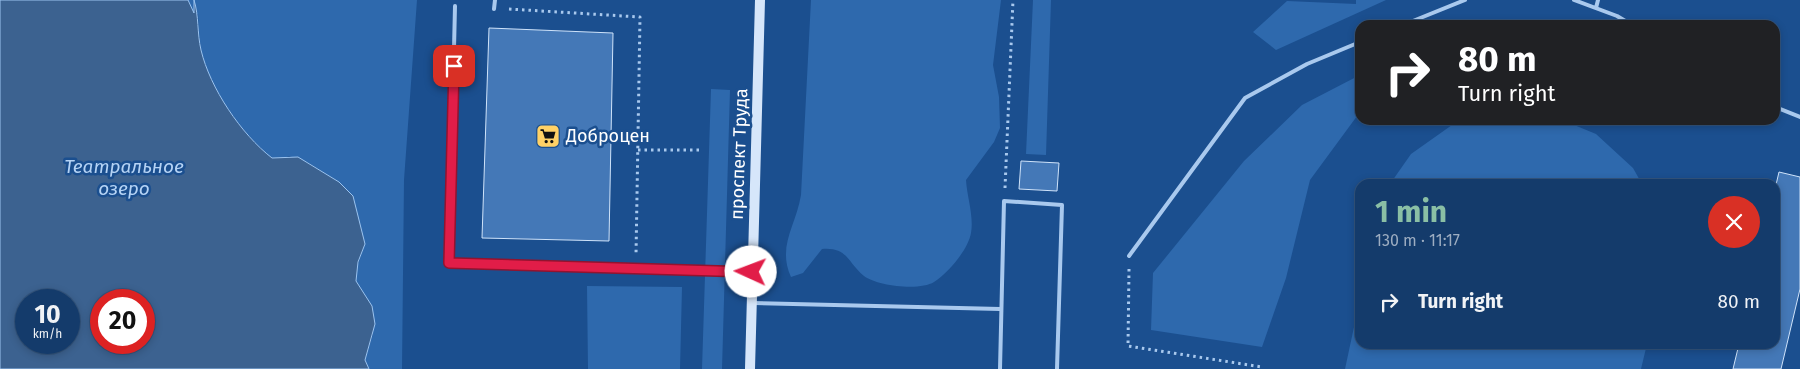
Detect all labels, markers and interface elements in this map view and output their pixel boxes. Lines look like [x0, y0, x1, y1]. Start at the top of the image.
text: 80 m [1458, 38, 1537, 80]
icon: right [1375, 40, 1440, 105]
pin [433, 45, 475, 87]
icon: arrive [440, 52, 468, 80]
text: Turn right [1458, 80, 1555, 107]
street label: проспект Труда [726, 88, 752, 220]
supermarket icon: Доброцен [535, 123, 561, 149]
place label: Доброцен [565, 125, 650, 147]
water label: Театральное озеро [64, 155, 184, 200]
text: 1 min [1375, 194, 1447, 230]
button: close [1708, 196, 1760, 248]
text: 130 m · 11:17 [1375, 231, 1460, 250]
position arrow [724, 245, 776, 297]
icon: right [1375, 288, 1403, 316]
speed limit sign: 20 [90, 289, 155, 354]
text: Turn right [1418, 290, 1503, 313]
text: 80 m [1718, 290, 1760, 313]
text: 10 [34, 300, 61, 330]
text: km/h [33, 327, 62, 341]

